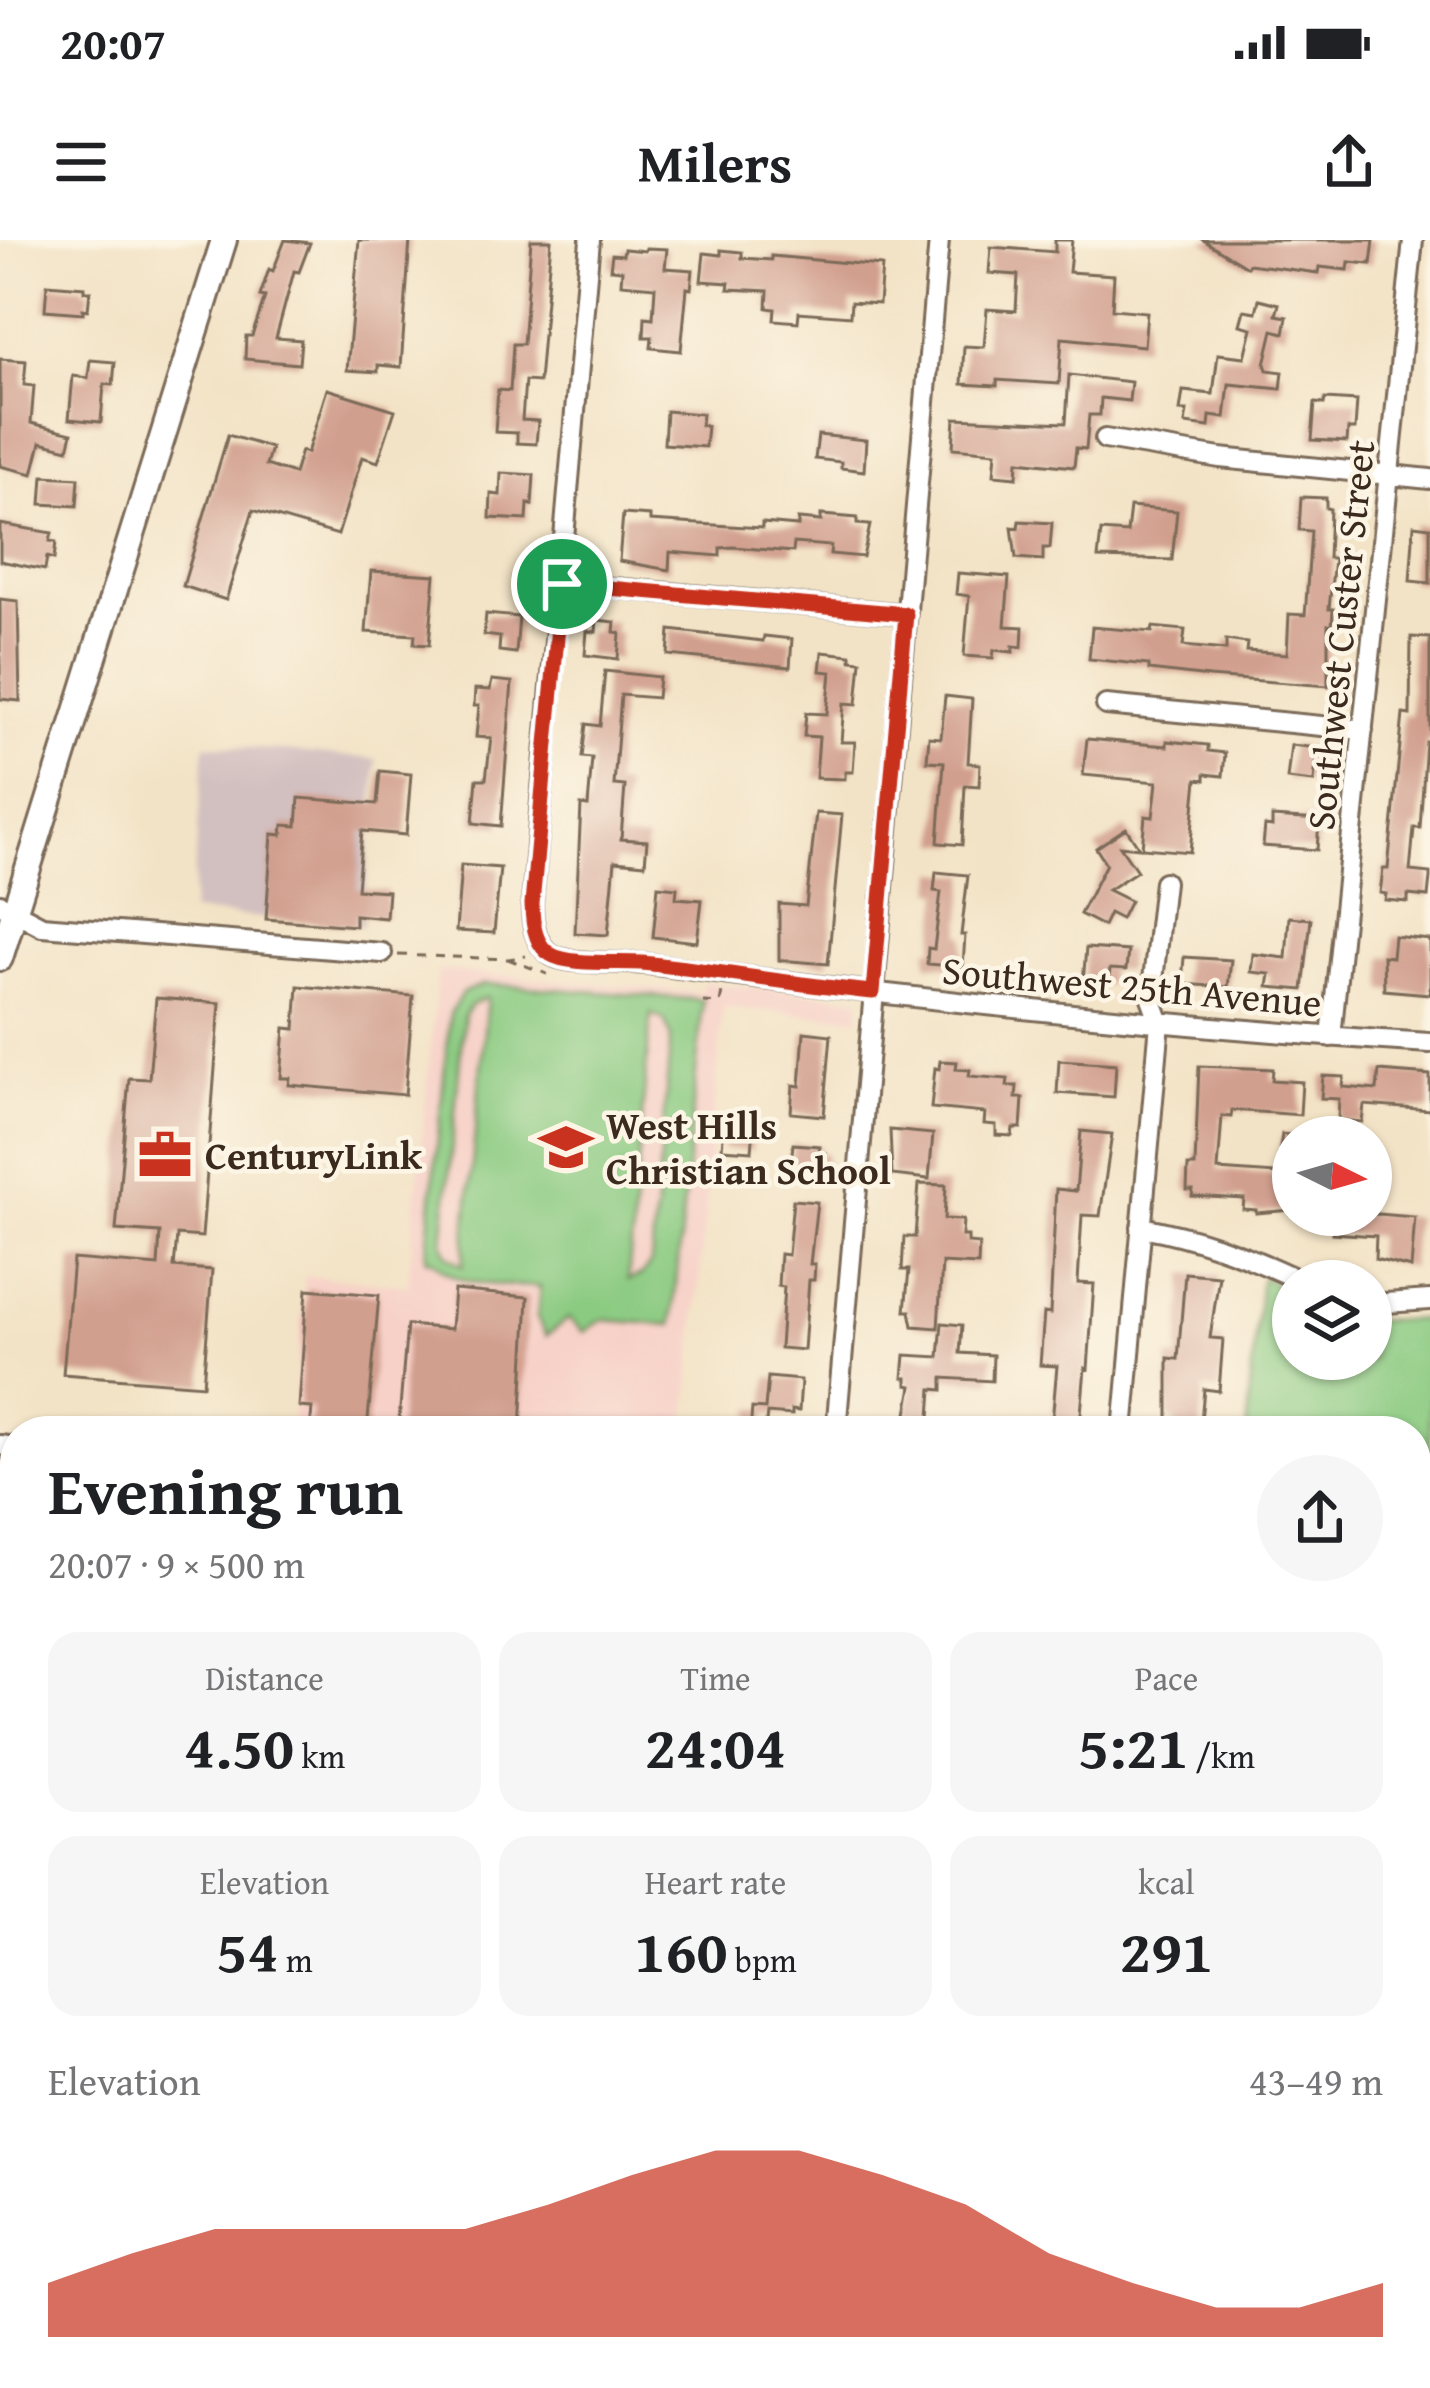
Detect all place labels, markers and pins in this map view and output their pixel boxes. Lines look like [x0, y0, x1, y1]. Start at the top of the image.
pin [511, 533, 613, 635]
place label: West Hills Christian School [606, 1096, 891, 1198]
school or university icon: West Hills Christian School [537, 1118, 595, 1176]
office icon: CenturyLink [136, 1126, 194, 1184]
place label: CenturyLink [205, 1126, 423, 1183]

